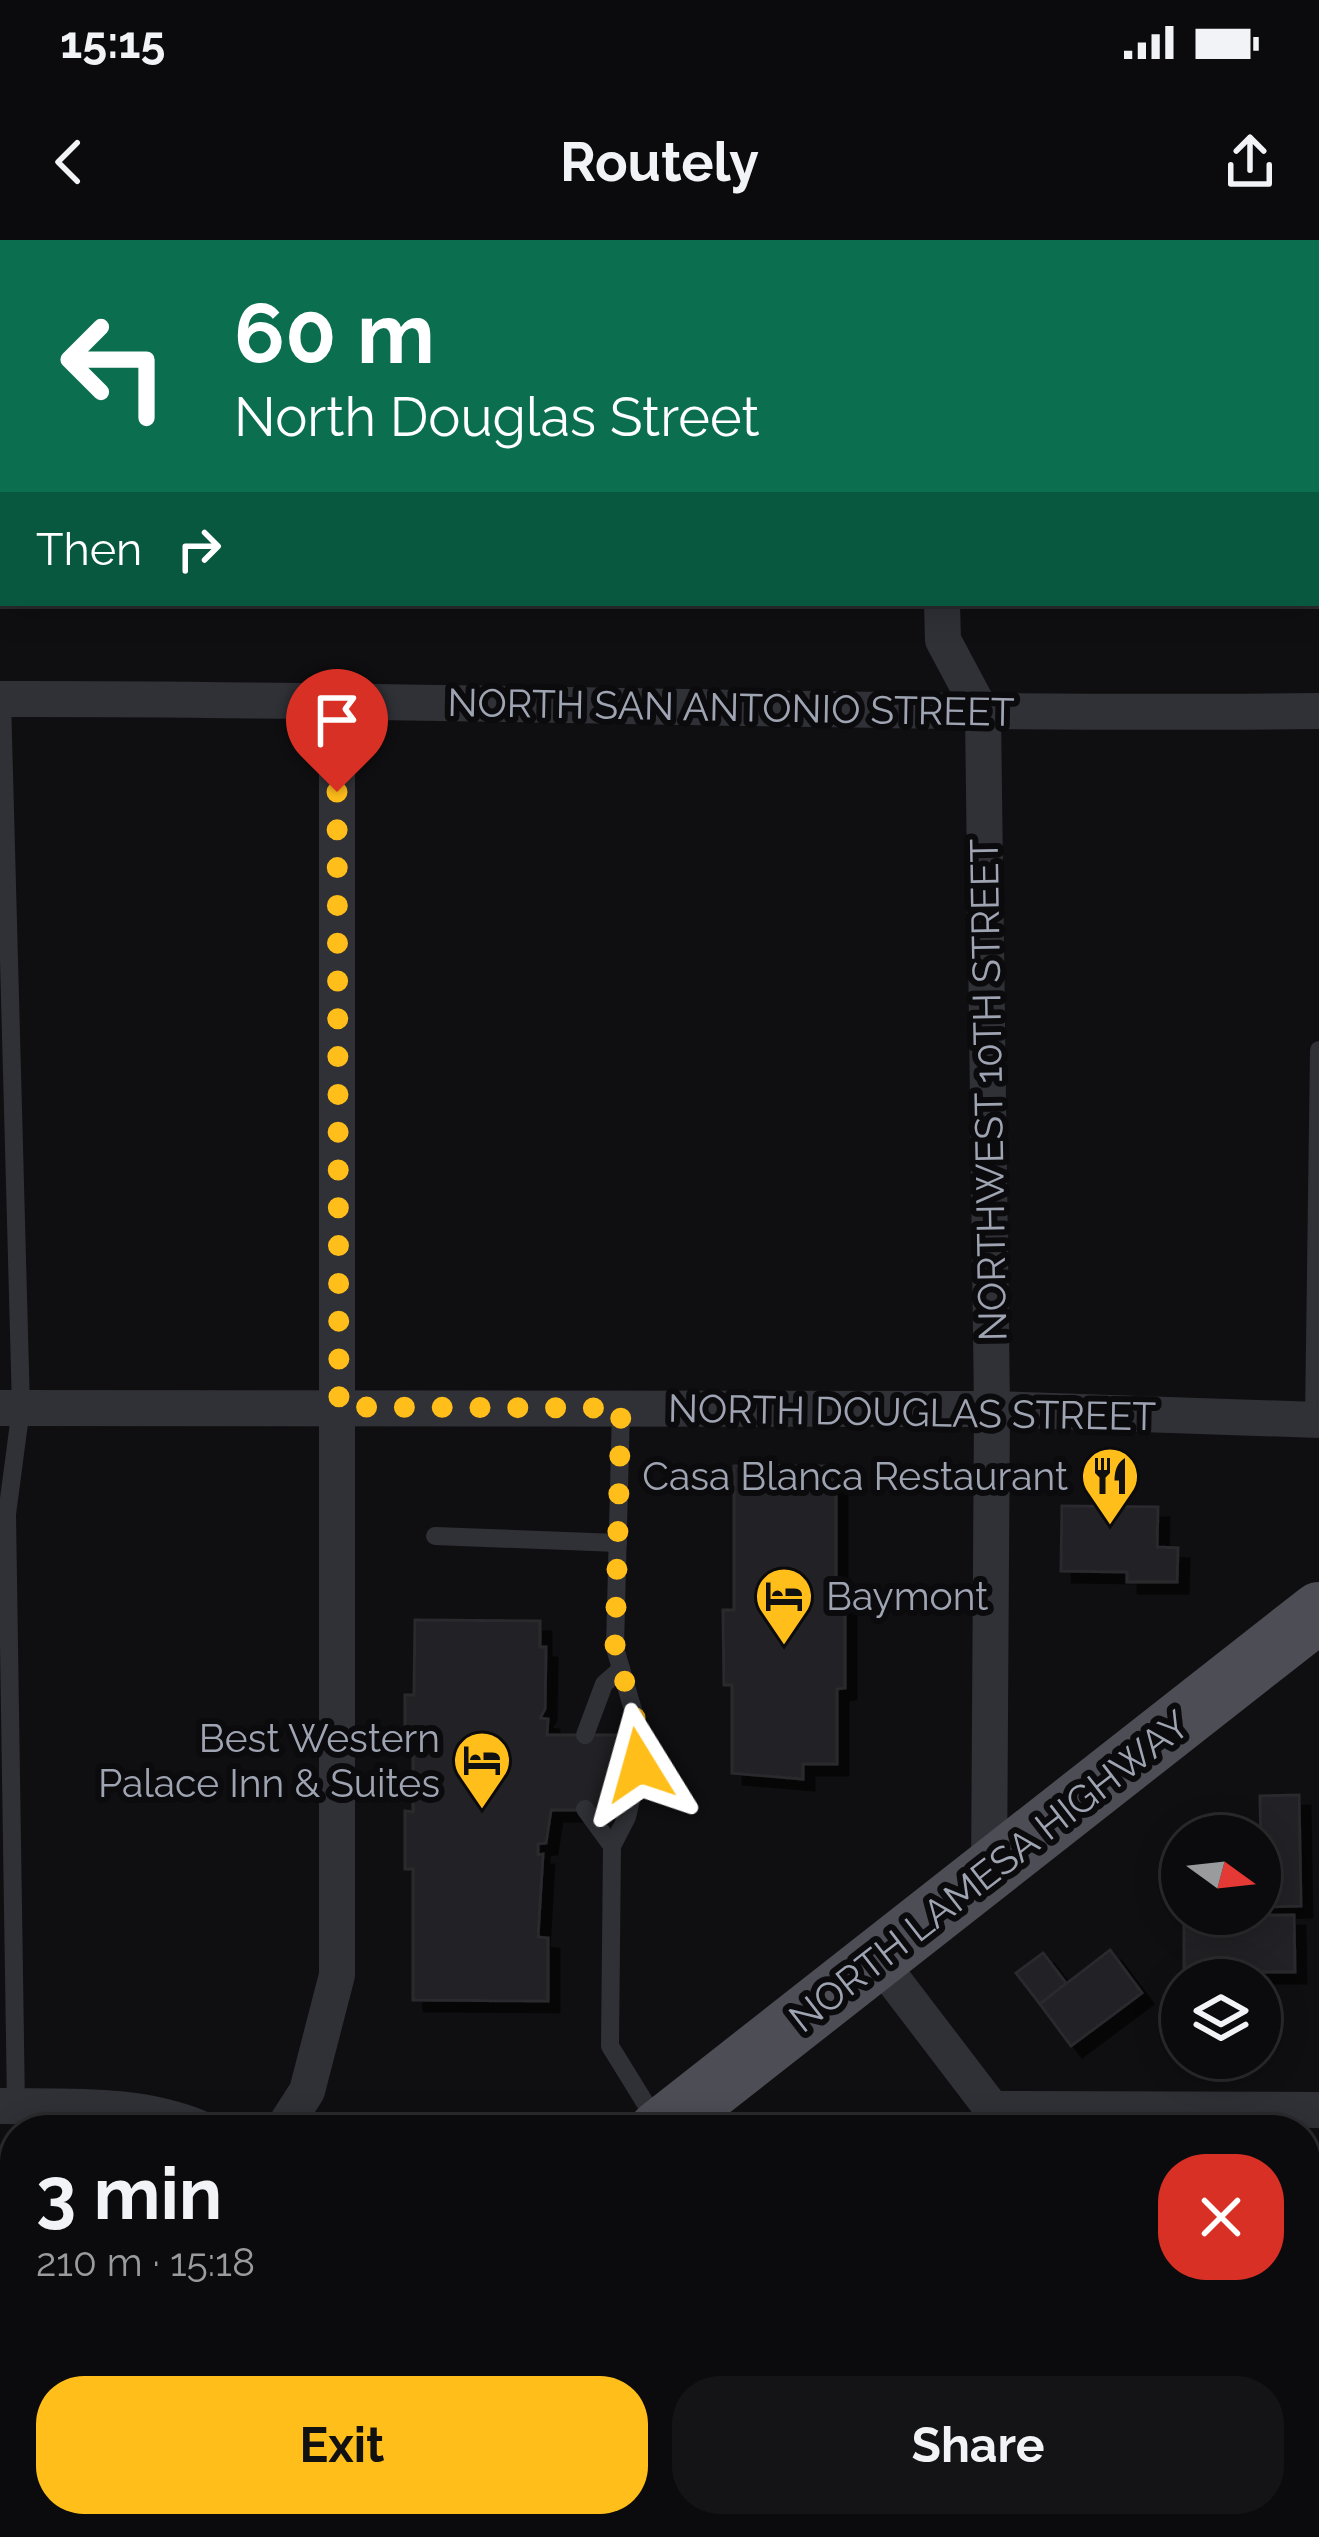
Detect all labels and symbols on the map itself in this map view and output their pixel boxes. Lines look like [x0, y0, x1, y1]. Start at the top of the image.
pin [286, 669, 388, 792]
street label: NORTH SAN ANTONIO STREET [447, 679, 1015, 735]
street label: NORTHWEST 10TH STREET [961, 838, 1015, 1342]
street label: NORTH DOUGLAS STREET [668, 1385, 1157, 1439]
restaurant icon: Casa Blanca Restaurant [1079, 1445, 1141, 1527]
place label: Casa Blanca Restaurant [642, 1453, 1068, 1499]
hotel icon: Baymont [753, 1565, 815, 1647]
place label: Baymont [826, 1573, 988, 1619]
street label: NORTH LAMESA HIGHWAY [780, 1701, 1198, 2041]
position arrow [576, 1702, 702, 1828]
place label: Best Western Palace Inn & Suites [98, 1715, 440, 1806]
hotel icon: Best Western Palace Inn & Suites [451, 1729, 513, 1811]
north arrow [1161, 1815, 1281, 1935]

